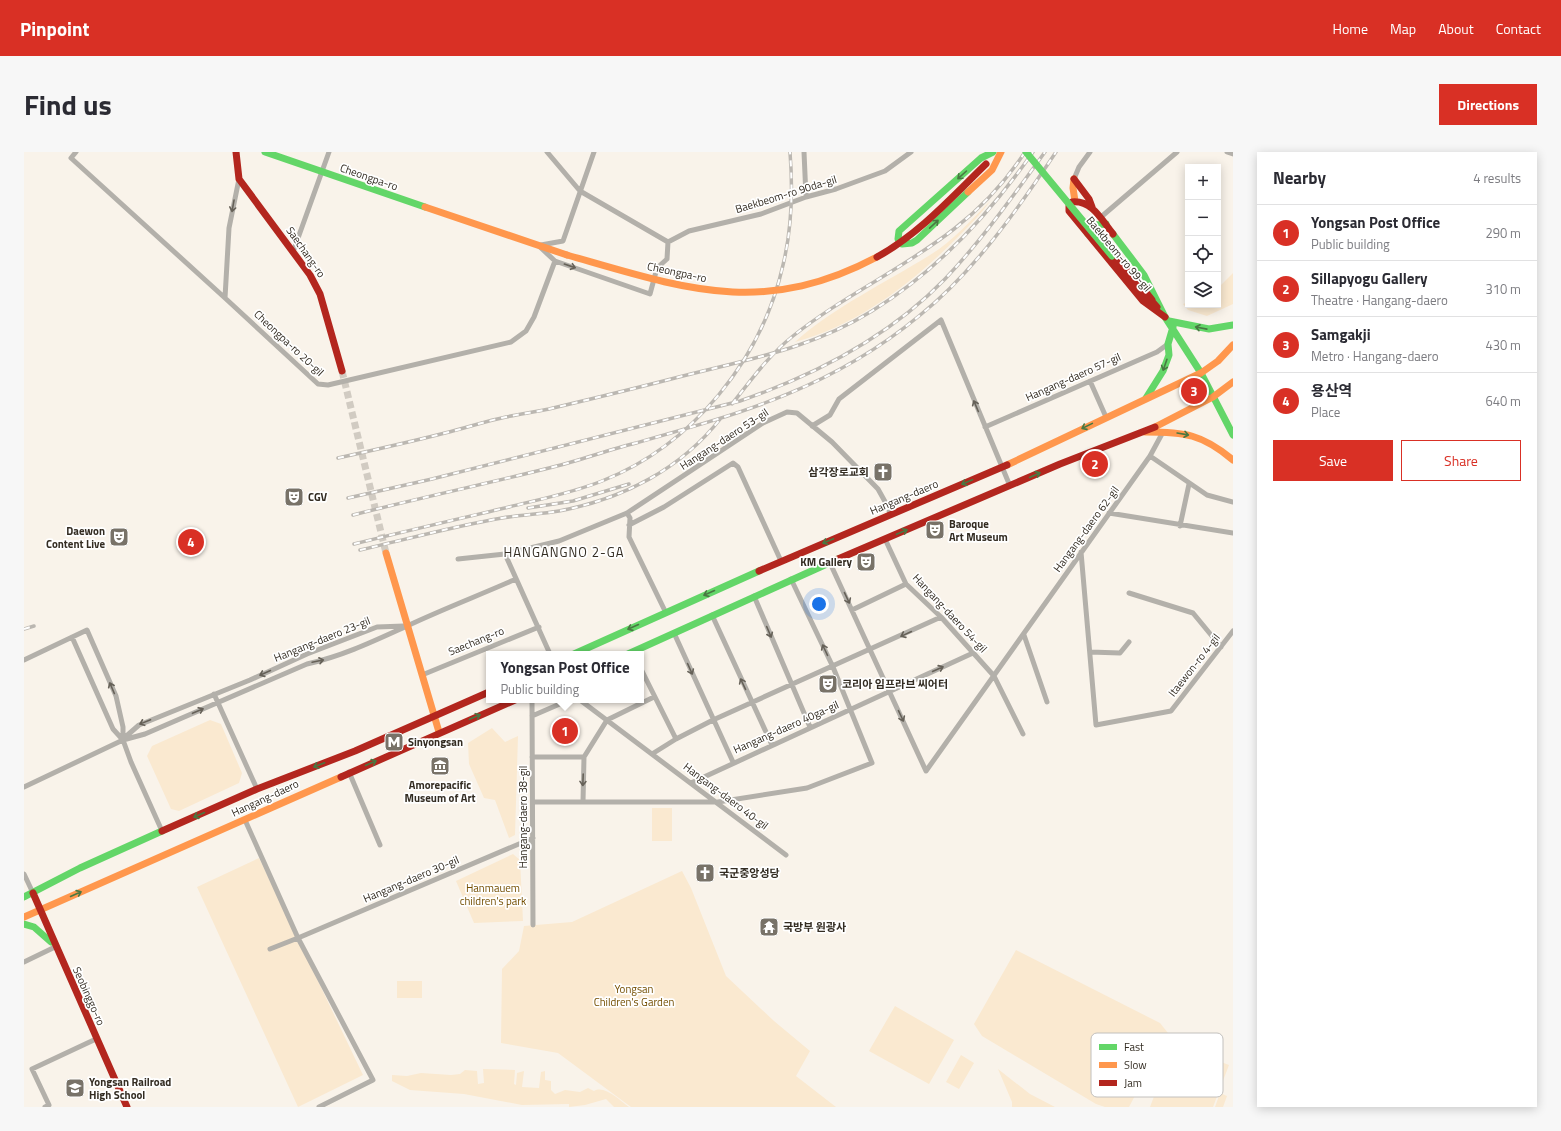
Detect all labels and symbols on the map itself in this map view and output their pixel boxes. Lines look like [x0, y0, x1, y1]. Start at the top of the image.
street label: Cheongpa-ro [338, 160, 400, 194]
one-way arrow [957, 170, 967, 179]
street label: Baekbeom-ro 90da-gil [733, 171, 839, 217]
one-way arrow [229, 199, 237, 212]
street label: Baekbeom-ro 99-gil [1083, 213, 1155, 295]
one-way arrow [929, 220, 939, 229]
street label: Saechang-ro [283, 223, 330, 281]
street label: Cheongpa-ro [646, 258, 708, 286]
one-way arrow [563, 263, 575, 271]
street label: Cheongpa-ro 20-gil [250, 306, 328, 380]
one-way arrow [1195, 324, 1208, 332]
street label: Hangang-daero 57-gil [1023, 349, 1123, 405]
one-way arrow [1161, 358, 1169, 370]
pin: 3 [1181, 376, 1207, 406]
one-way arrow [972, 400, 979, 412]
street label: Hangang-daero 53-gil [677, 404, 771, 474]
one-way arrow [1082, 423, 1094, 430]
one-way arrow [1176, 430, 1189, 438]
pin: 2 [1082, 449, 1108, 479]
church icon: 삼각장로교회 [872, 461, 894, 483]
place label: 삼각장로교회 [808, 464, 869, 480]
one-way arrow [1028, 471, 1040, 478]
street label: Hangang-daero [867, 475, 941, 519]
one-way arrow [961, 479, 973, 486]
street label: Hangang-daero 62-gil [1049, 483, 1123, 575]
theatre icon: CGV [283, 486, 305, 508]
place label: CGV [308, 489, 328, 505]
place label: Baroque Art Museum [949, 516, 1008, 545]
theatre icon: Baroque Art Museum [924, 519, 946, 541]
place label: Daewon Content Live [46, 523, 105, 552]
theatre icon: Daewon Content Live [108, 526, 130, 548]
pin: 4 [178, 527, 204, 557]
one-way arrow [896, 527, 908, 535]
one-way arrow [823, 538, 835, 546]
district label: HANGANGNO 2-GA [504, 542, 624, 562]
theatre icon: KM Gallery [855, 551, 877, 573]
place label: KM Gallery [800, 554, 852, 570]
street label: Hangang-daero 54-gil [909, 570, 991, 656]
one-way arrow [703, 590, 715, 597]
one-way arrow [844, 592, 851, 604]
your location [809, 594, 829, 614]
street label: Hangang-daero 23-gil [271, 612, 373, 666]
street label: Saechang-ro [446, 622, 507, 659]
one-way arrow [628, 624, 640, 631]
one-way arrow [766, 626, 773, 638]
one-way arrow [900, 630, 912, 638]
street label: Itaewon-ro 4-gil [1164, 630, 1224, 700]
one-way arrow [821, 644, 828, 656]
one-way arrow [311, 657, 324, 665]
one-way arrow [687, 662, 694, 674]
one-way arrow [932, 665, 944, 672]
one-way arrow [260, 670, 272, 678]
theatre icon: 코리아 임프라브 씨어터 [817, 673, 839, 695]
place label: 코리아 임프라브 씨어터 [842, 676, 948, 692]
one-way arrow [739, 678, 747, 690]
one-way arrow [108, 683, 116, 695]
street label: Hangang-daero 40ga-gil [731, 697, 841, 757]
one-way arrow [192, 707, 204, 714]
one-way arrow [898, 710, 905, 722]
one-way arrow [469, 713, 481, 720]
pin: 1 [552, 716, 578, 746]
one-way arrow [139, 719, 151, 727]
metro station icon: Sinyongsan [383, 731, 405, 753]
place label: Sinyongsan [408, 734, 463, 750]
museum icon: Amorepacific Museum of Art [429, 755, 451, 777]
one-way arrow [365, 758, 377, 766]
street label: Hangang-daero 40-gil [680, 759, 772, 833]
one-way arrow [313, 761, 325, 769]
street label: Hangang-daero 38-gil [515, 766, 531, 868]
one-way arrow [580, 773, 587, 786]
street label: Hangang-daero [229, 775, 301, 821]
place label: Amorepacific Museum of Art [405, 777, 475, 806]
one-way arrow [193, 812, 205, 819]
street label: Hangang-daero 30-gil [361, 852, 461, 906]
church icon: 국군중앙성당 [694, 862, 716, 884]
place label: 국군중앙성당 [719, 865, 780, 881]
park label: Hanmauem children's park [460, 880, 527, 909]
one-way arrow [69, 890, 81, 897]
temple icon: 국방부 원광사 [758, 916, 780, 938]
place label: 국방부 원광사 [783, 919, 846, 935]
street label: Seobinggo-ro [69, 964, 109, 1028]
park label: Yongsan Children's Garden [594, 981, 674, 1010]
legend [1091, 1033, 1223, 1097]
text: Fast [1124, 1039, 1144, 1055]
text: Slow [1124, 1057, 1147, 1073]
place label: Yongsan Railroad High School [89, 1074, 171, 1103]
text: Jam [1124, 1075, 1142, 1091]
school or university icon: Yongsan Railroad High School [64, 1077, 86, 1099]

